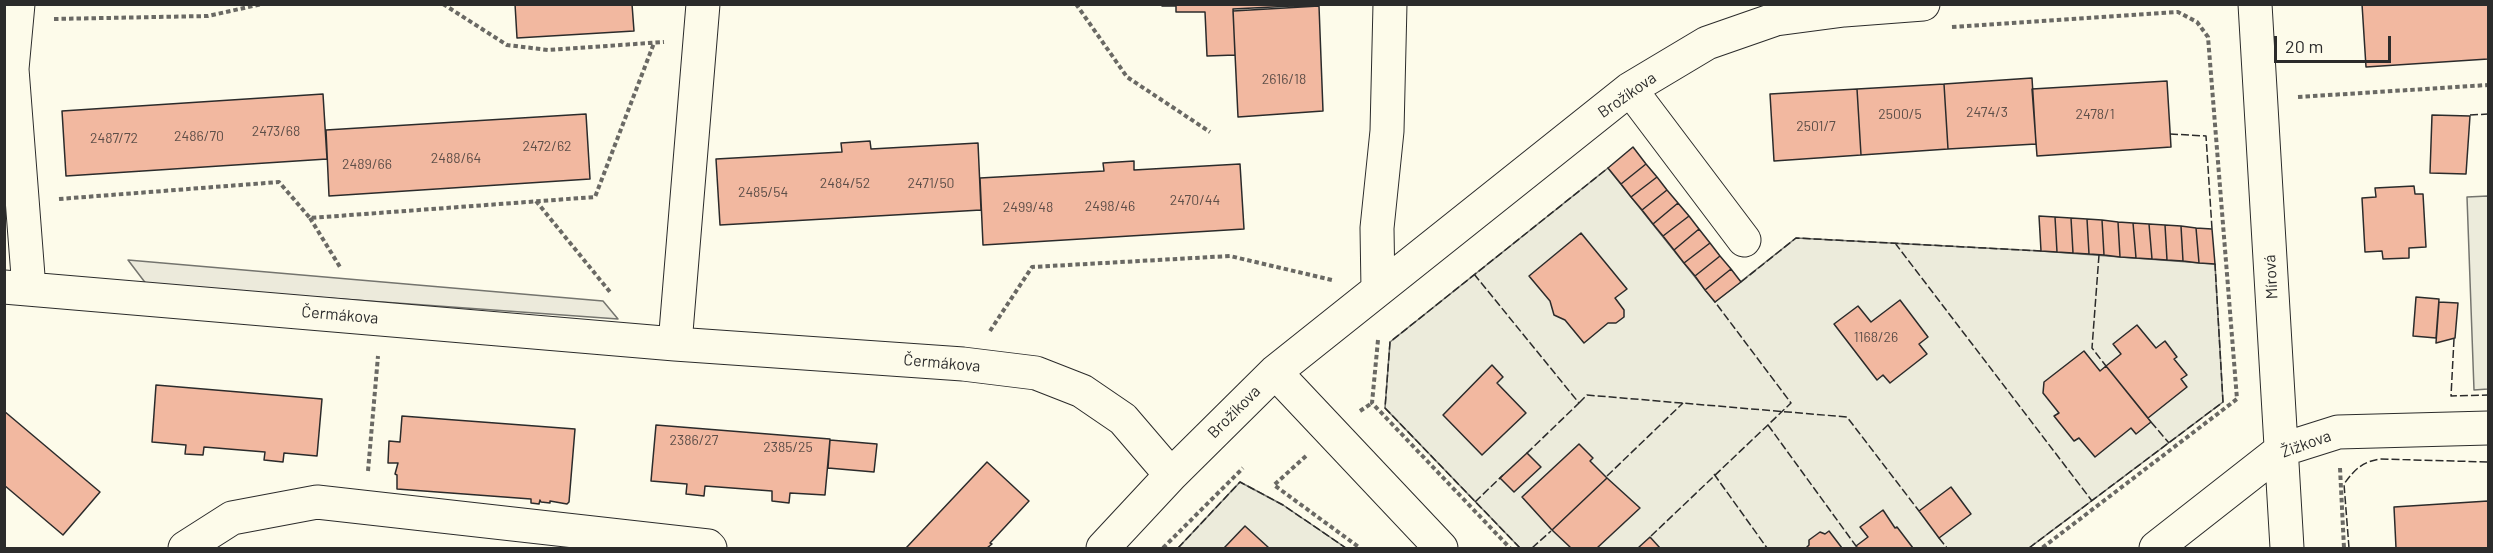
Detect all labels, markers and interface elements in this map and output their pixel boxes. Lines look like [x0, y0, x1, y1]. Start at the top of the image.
scale bar [2277, 24, 2394, 62]
text: 20 m [2285, 35, 2323, 57]
street label: Brožíkova [1594, 68, 1660, 122]
house number: 2616/18 [1262, 71, 1306, 87]
house number: 2474/3 [1966, 104, 2008, 120]
house number: 2500/5 [1878, 106, 1922, 122]
house number: 2478/1 [2075, 106, 2115, 122]
house number: 2501/7 [1796, 118, 1836, 134]
house number: 2473/68 [252, 123, 300, 139]
house number: 2486/70 [174, 128, 224, 144]
house number: 2487/72 [90, 130, 138, 146]
house number: 2472/62 [522, 138, 572, 154]
house number: 2488/64 [431, 150, 481, 166]
house number: 2489/66 [342, 156, 392, 172]
house number: 2484/52 [820, 175, 870, 191]
house number: 2471/50 [907, 175, 955, 191]
house number: 2485/54 [738, 184, 788, 200]
house number: 2470/44 [1170, 192, 1220, 208]
house number: 2498/46 [1085, 198, 1135, 214]
house number: 2499/48 [1003, 199, 1053, 215]
street label: Mírová [2260, 254, 2282, 300]
street label: Čermákova [301, 302, 379, 328]
house number: 1168/26 [1854, 329, 1898, 345]
street label: Čermákova [903, 350, 981, 376]
street label: Brožíkova [1204, 382, 1264, 442]
street label: Žižkova [2278, 426, 2334, 462]
house number: 2386/27 [670, 432, 718, 448]
house number: 2385/25 [763, 439, 813, 455]

